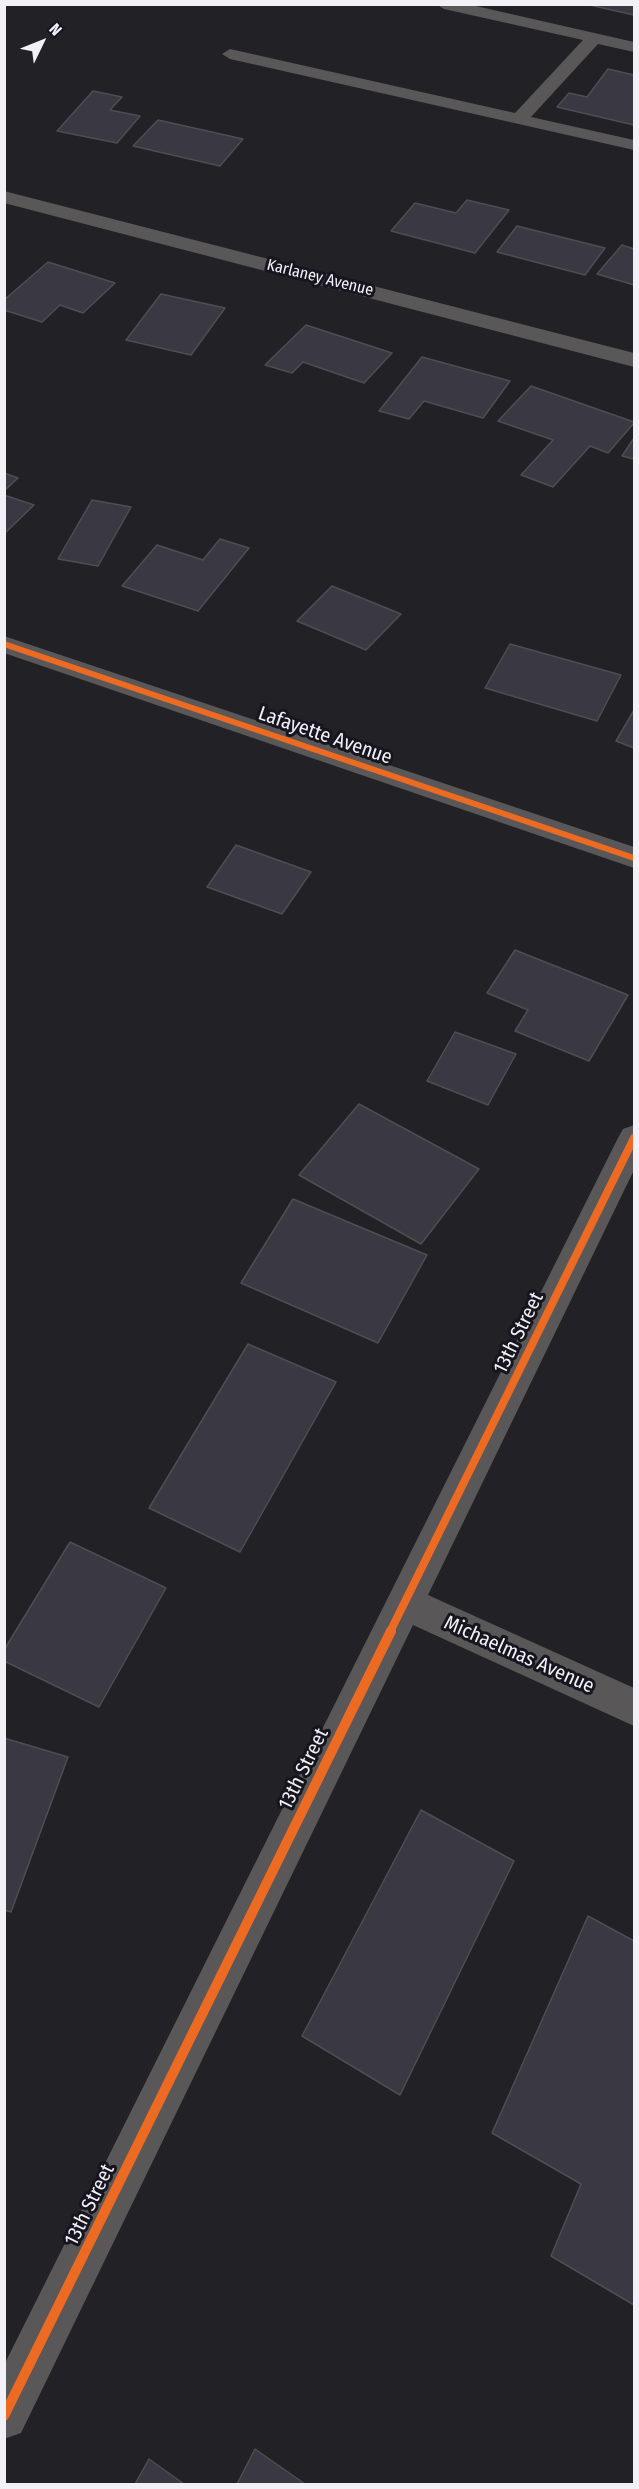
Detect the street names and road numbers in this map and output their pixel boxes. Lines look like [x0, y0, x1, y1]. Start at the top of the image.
street label: Karlaney Avenue [265, 255, 375, 301]
street label: Lafayette Avenue [255, 702, 395, 770]
street label: 13th Street [489, 1288, 549, 1378]
street label: Michaelmas Avenue [440, 1611, 598, 1699]
street label: 13th Street [274, 1724, 334, 1814]
street label: 13th Street [60, 2160, 120, 2250]

